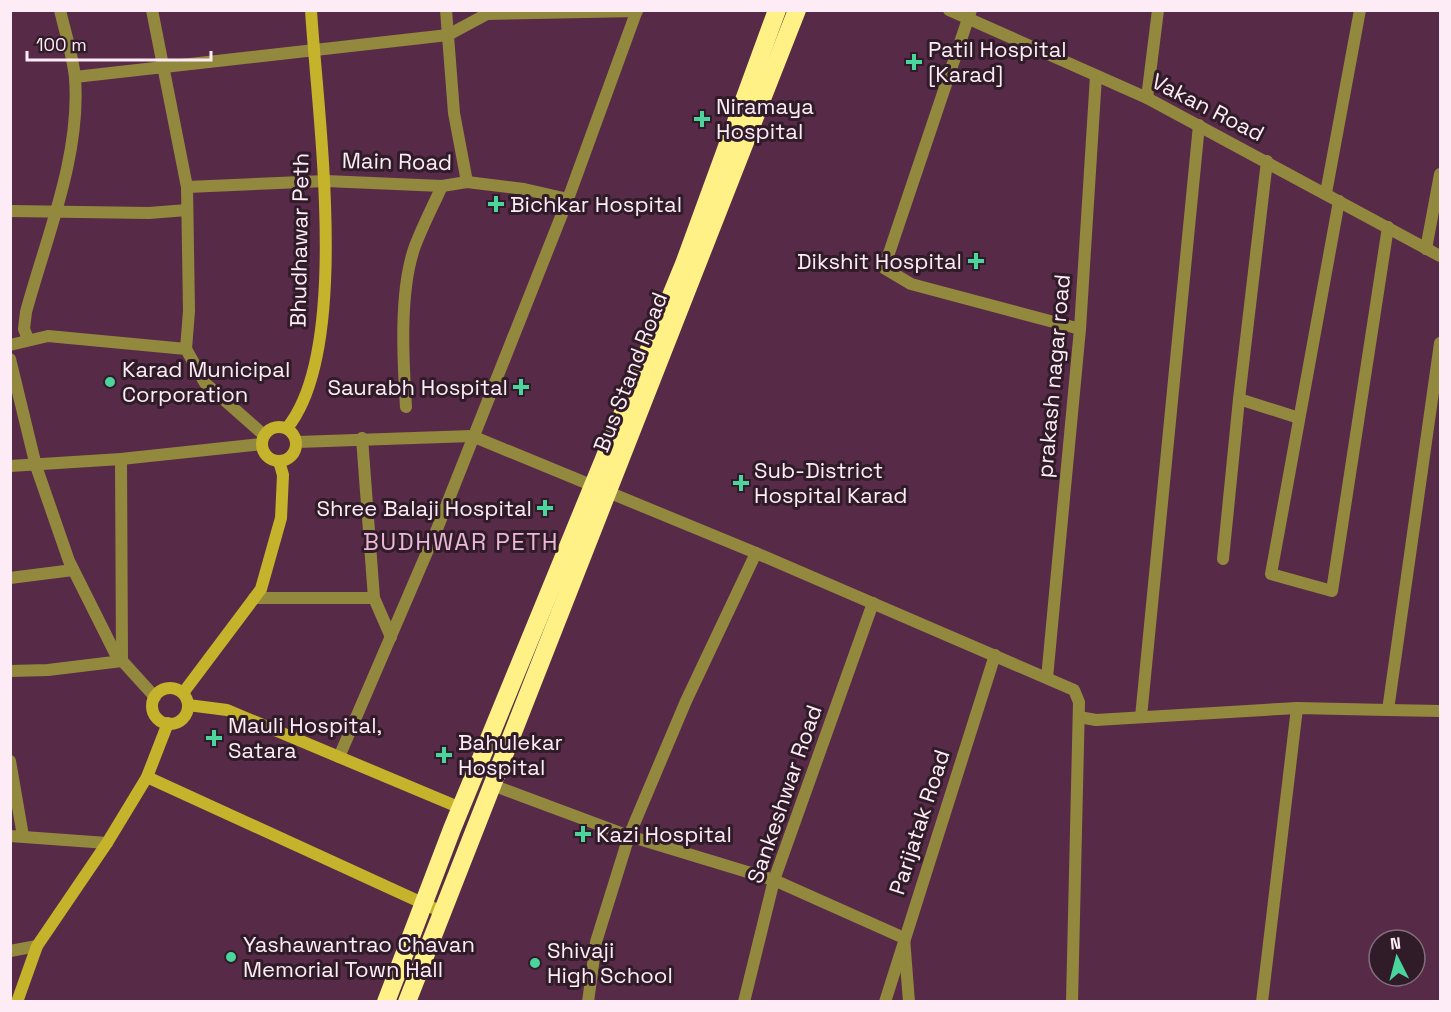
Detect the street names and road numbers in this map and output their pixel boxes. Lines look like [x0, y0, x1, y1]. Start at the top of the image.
street label: Vakan Road [1147, 67, 1269, 147]
street label: Main Road [342, 146, 452, 176]
street label: Bhudhawar Peth [283, 153, 315, 327]
street label: prakash nagar road [1030, 273, 1076, 479]
street label: Bus Stand Road [587, 288, 673, 456]
street label: Sankeshwar Road [740, 701, 828, 887]
street label: Parijatak Road [882, 746, 956, 898]

